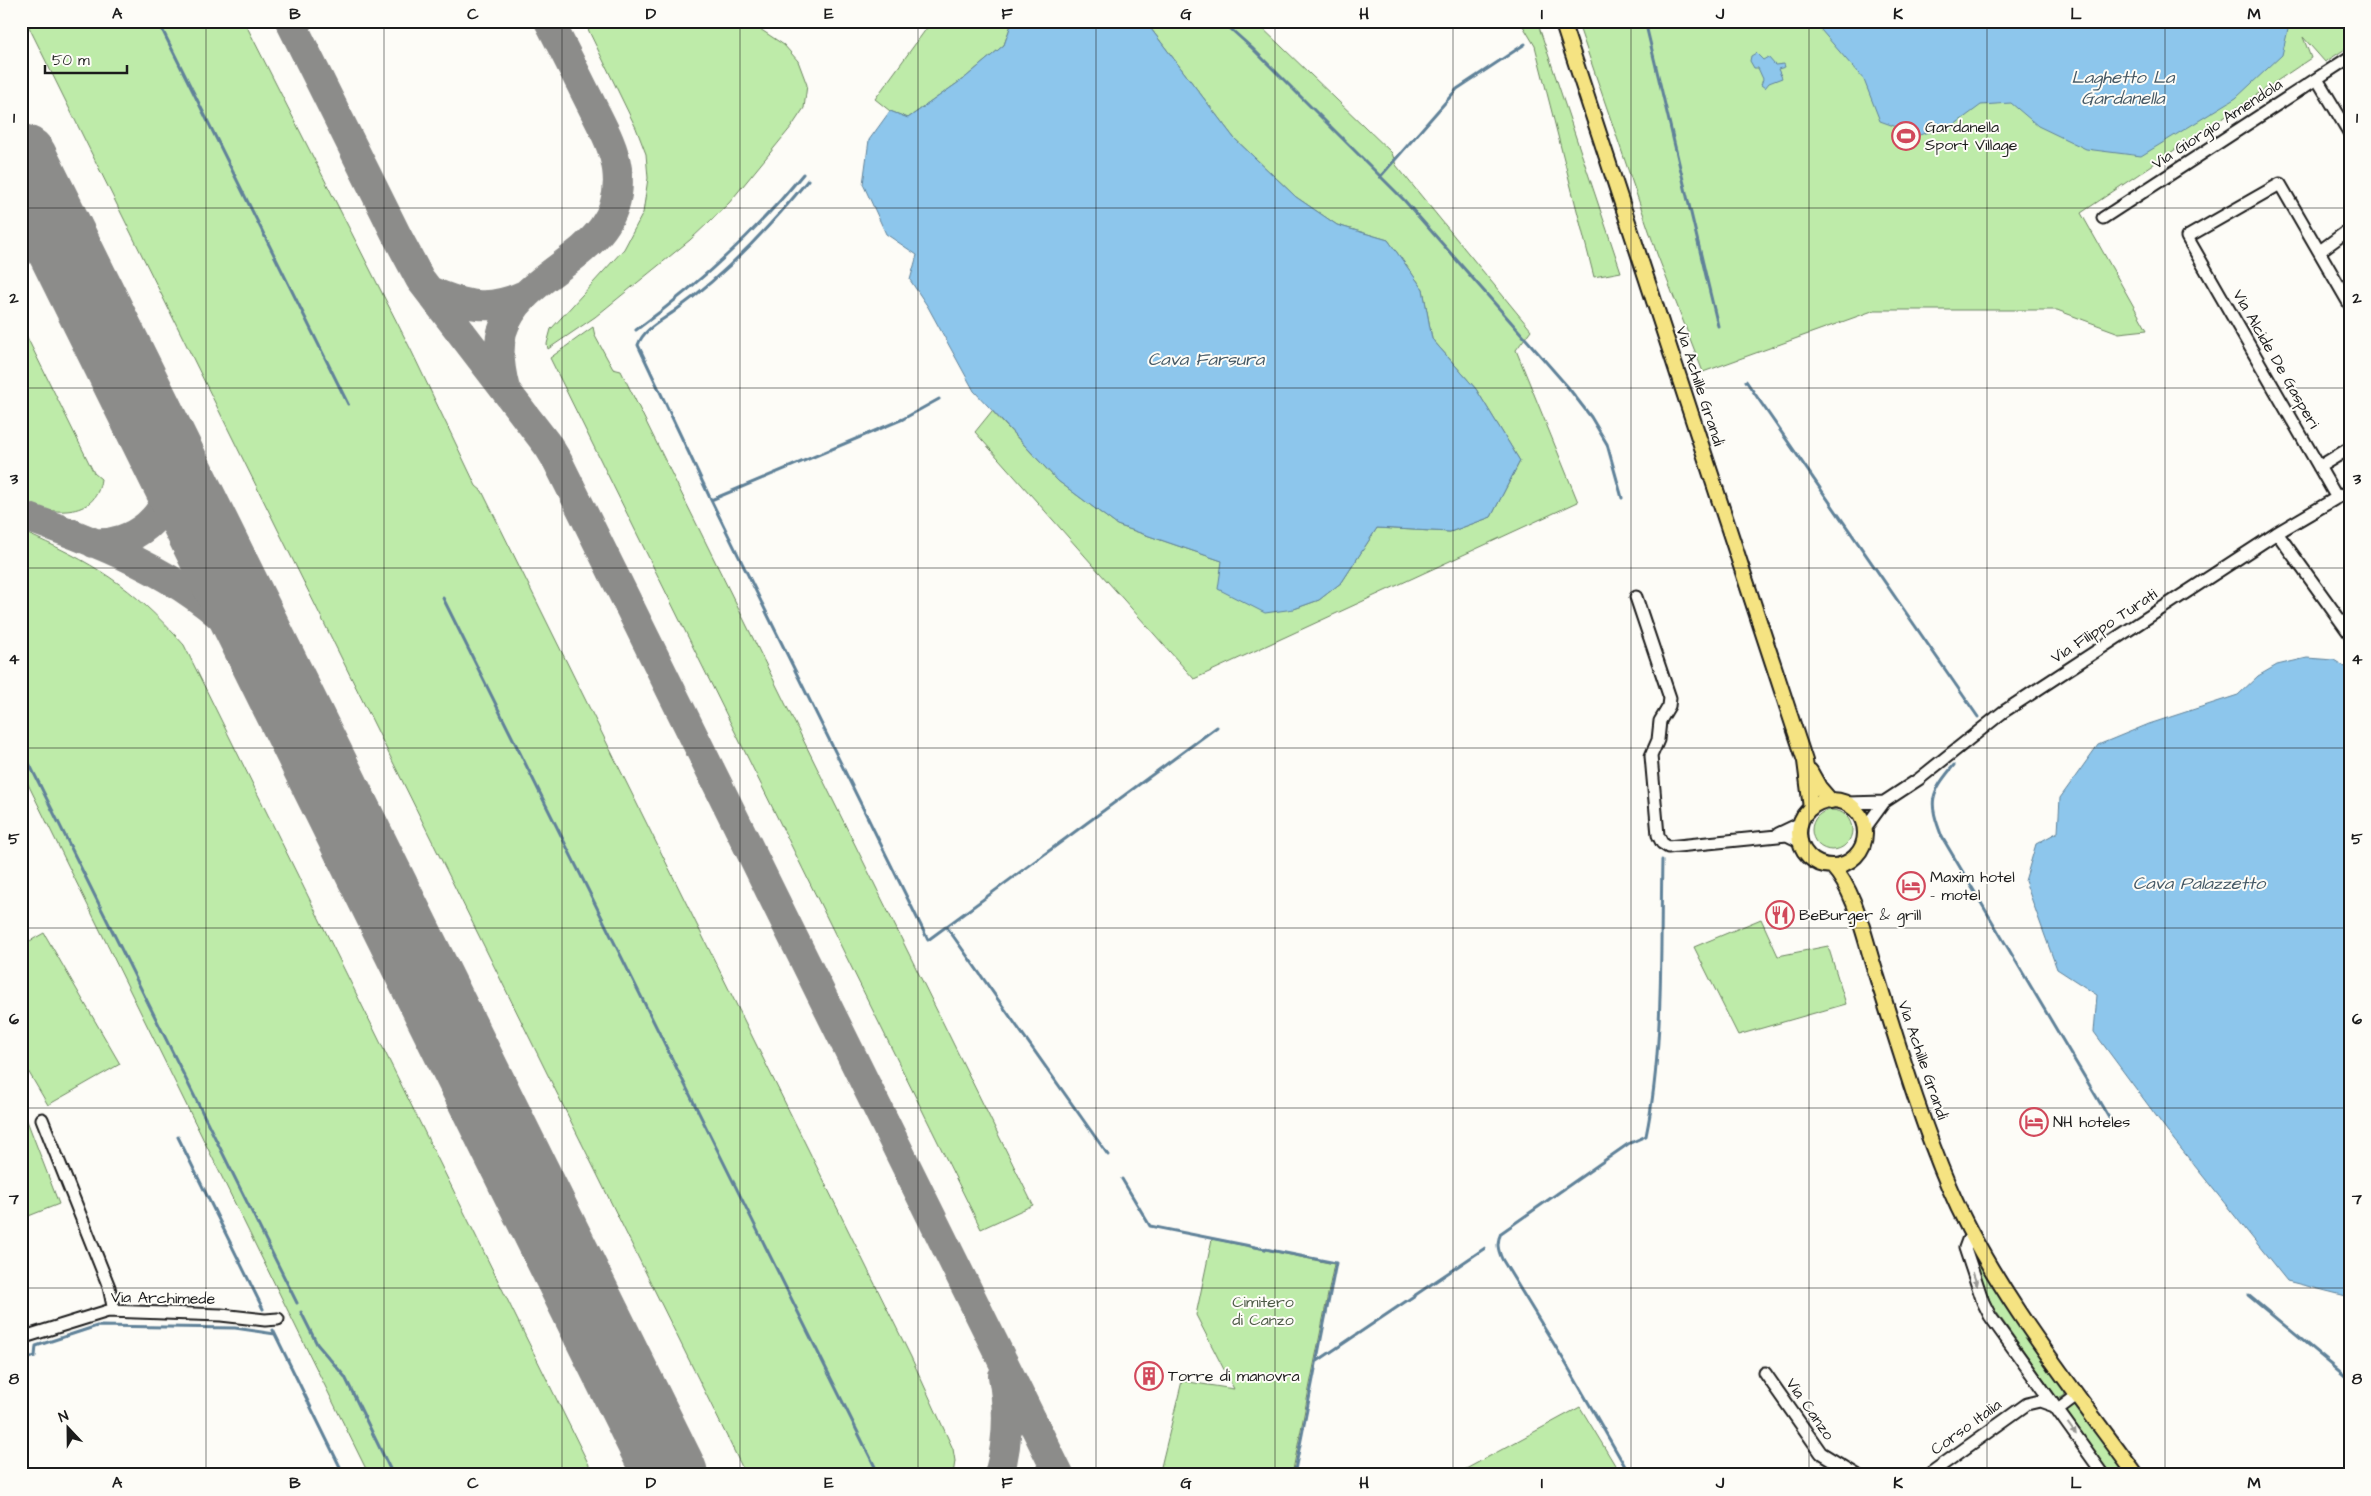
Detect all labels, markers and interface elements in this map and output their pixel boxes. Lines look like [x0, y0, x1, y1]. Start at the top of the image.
text: A [112, 3, 123, 25]
text: B [289, 3, 301, 25]
text: C [467, 3, 479, 25]
text: D [646, 3, 657, 25]
text: E [824, 3, 834, 25]
text: F [1001, 3, 1013, 25]
text: G [1180, 3, 1192, 25]
text: H [1359, 3, 1369, 25]
text: I [1541, 3, 1543, 25]
text: J [1715, 3, 1725, 25]
text: K [1893, 3, 1903, 25]
text: L [2070, 3, 2082, 25]
text: M [2247, 3, 2261, 25]
scale bar [45, 42, 128, 74]
text: 50 m [52, 50, 90, 71]
water label: Laghetto La Gardanella [2071, 65, 2175, 111]
street label: Via Giorgio Amendola [2147, 73, 2287, 175]
text: 1 [13, 107, 16, 129]
text: 1 [2356, 107, 2359, 129]
place label: Gardanella Sport Village [1925, 116, 2018, 157]
sports icon: Gardanella Sport Village [1891, 121, 1921, 151]
street label: Via Alcide De Gasperi [2227, 285, 2325, 433]
text: 2 [8, 287, 19, 309]
text: 2 [2351, 287, 2362, 309]
street label: Via Achille Grandi [1670, 323, 1730, 449]
water label: Cava Farsura [1148, 347, 1265, 372]
text: 3 [9, 468, 19, 490]
text: 3 [2352, 468, 2362, 490]
street label: Via Filippo Turati [2047, 583, 2162, 669]
text: 4 [9, 648, 20, 670]
text: 4 [2352, 648, 2363, 670]
text: 5 [8, 828, 20, 850]
text: 5 [2351, 828, 2363, 850]
place label: Maxim hotel - motel [1930, 866, 2015, 906]
hotel icon: Maxim hotel - motel [1896, 871, 1926, 901]
water label: Cava Palazzetto [2133, 871, 2267, 896]
restaurant icon: BeBurger & grill [1765, 900, 1795, 930]
place label: BeBurger & grill [1799, 904, 1921, 927]
street label: Via Achille Grandi [1892, 998, 1954, 1123]
text: 6 [9, 1008, 19, 1030]
text: 6 [2352, 1008, 2362, 1030]
hotel icon: NH hoteles [2019, 1107, 2049, 1137]
place label: NH hoteles [2053, 1111, 2130, 1133]
text: 7 [8, 1188, 19, 1210]
text: 7 [2351, 1188, 2362, 1210]
one-way arrow [1971, 1272, 1979, 1287]
street label: Via Archimede [111, 1286, 216, 1310]
park label: Cimitero di Canzo [1232, 1291, 1294, 1331]
building icon: Torre di manovra [1134, 1361, 1164, 1391]
place label: Torre di manovra [1168, 1365, 1300, 1387]
text: 8 [9, 1368, 20, 1390]
text: 8 [2352, 1368, 2363, 1390]
street label: Via Canzo [1781, 1373, 1839, 1445]
street label: Corso Italia [1926, 1394, 2006, 1460]
north arrow [42, 1404, 92, 1454]
text: N [56, 1406, 72, 1428]
one-way arrow [2066, 1423, 2076, 1436]
text: A [112, 1472, 123, 1494]
text: B [289, 1472, 301, 1494]
text: C [467, 1472, 479, 1494]
text: D [646, 1472, 657, 1494]
text: E [824, 1472, 834, 1494]
text: F [1001, 1472, 1013, 1494]
text: G [1180, 1472, 1192, 1494]
text: H [1359, 1472, 1369, 1494]
text: I [1541, 1472, 1543, 1494]
text: J [1715, 1472, 1725, 1494]
text: K [1893, 1472, 1903, 1494]
text: L [2070, 1472, 2082, 1494]
text: M [2247, 1472, 2261, 1494]

